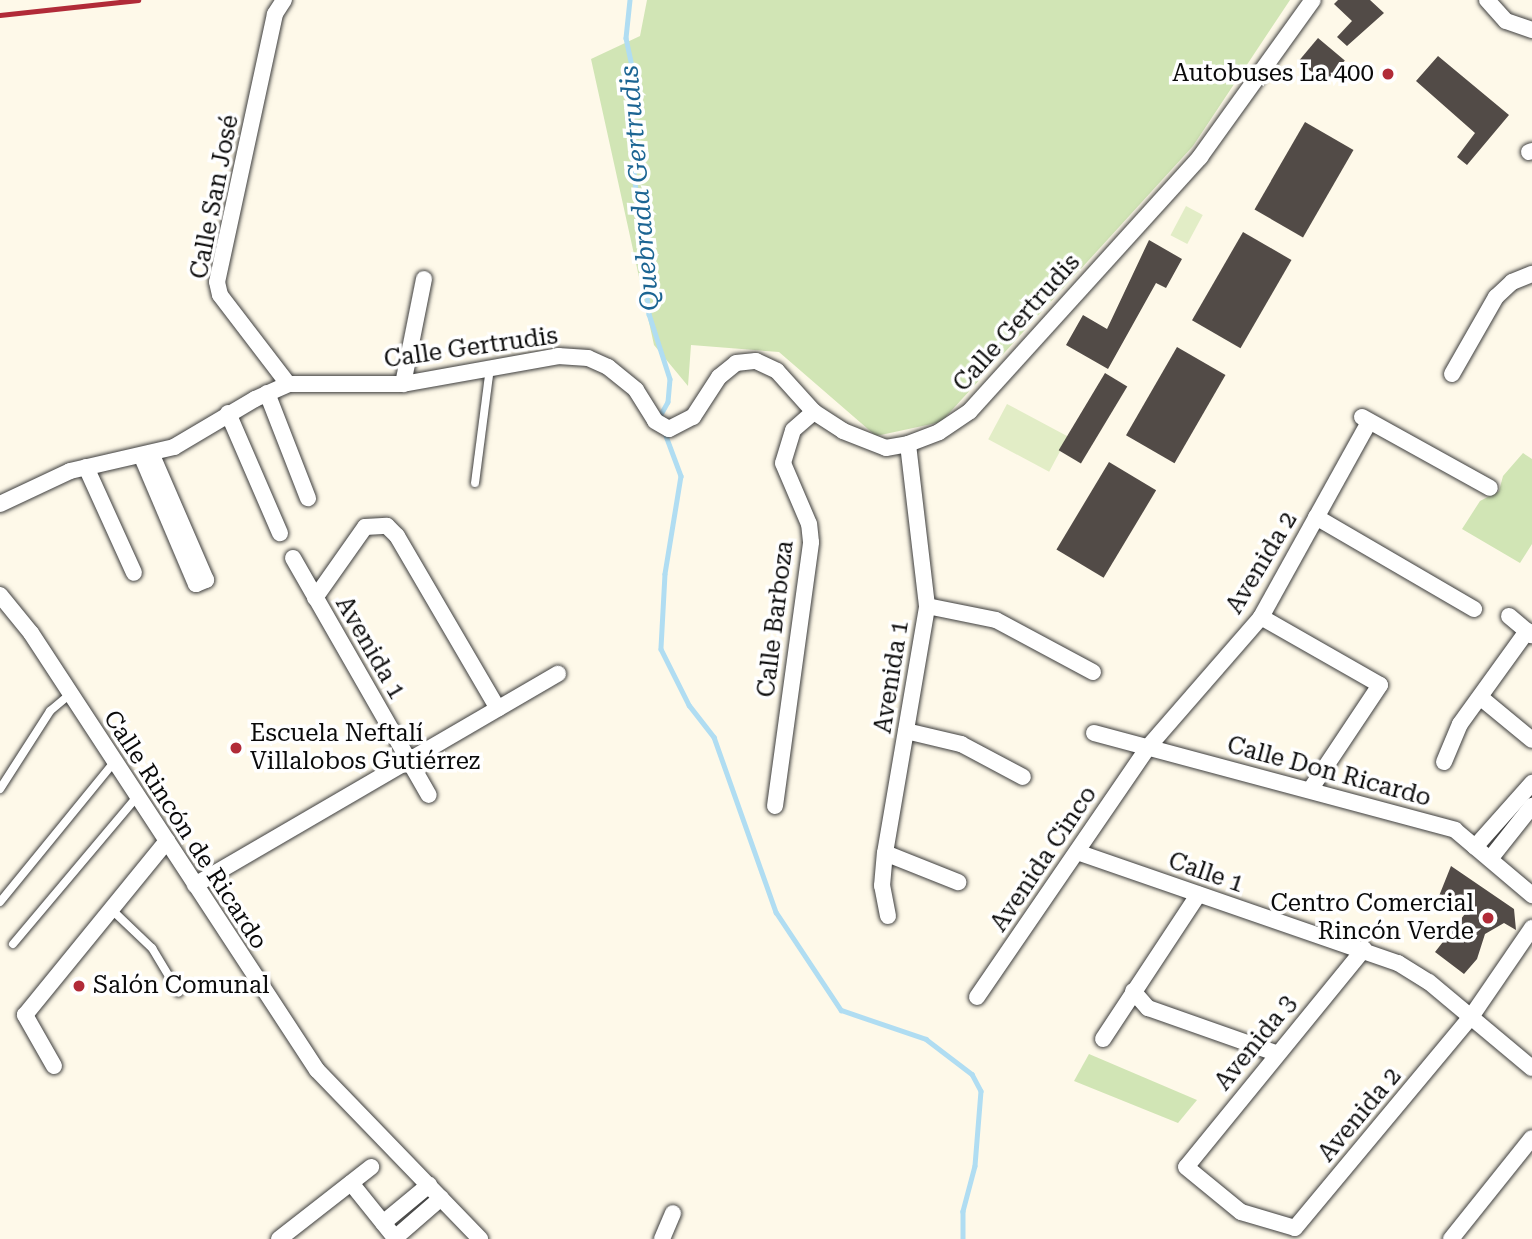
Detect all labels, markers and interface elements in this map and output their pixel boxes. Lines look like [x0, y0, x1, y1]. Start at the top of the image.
place label: Autobuses La 400 [1172, 60, 1374, 88]
water label: Quebrada Gertrudis [614, 64, 666, 312]
marker: Autobuses La 400 [1380, 66, 1396, 82]
street label: Calle San José [185, 113, 245, 281]
street label: Calle Gertrudis [948, 248, 1086, 398]
street label: Calle Gertrudis [382, 322, 560, 374]
street label: Avenida 2 [1220, 507, 1304, 619]
street label: Calle Barboza [752, 539, 800, 699]
street label: Avenida 1 [329, 592, 411, 704]
street label: Avenida 1 [869, 619, 915, 735]
street label: Calle Rincón de Ricardo [97, 705, 273, 955]
place label: Escuela Neftalí Villalobos Gutiérrez [250, 720, 480, 776]
street label: Calle Don Ricardo [1224, 731, 1434, 813]
marker: Escuela Neftalí Villalobos Gutiérrez [228, 740, 244, 756]
street label: Avenida Cinco [985, 781, 1103, 937]
street label: Calle 1 [1165, 847, 1247, 899]
place label: Centro Comercial Rincón Verde [1270, 890, 1474, 946]
marker: Centro Comercial Rincón Verde [1480, 910, 1496, 926]
place label: Salón Comunal [93, 972, 269, 1000]
marker: Salón Comunal [71, 978, 87, 994]
street label: Avenida 3 [1209, 990, 1303, 1096]
street label: Avenida 2 [1312, 1062, 1408, 1168]

